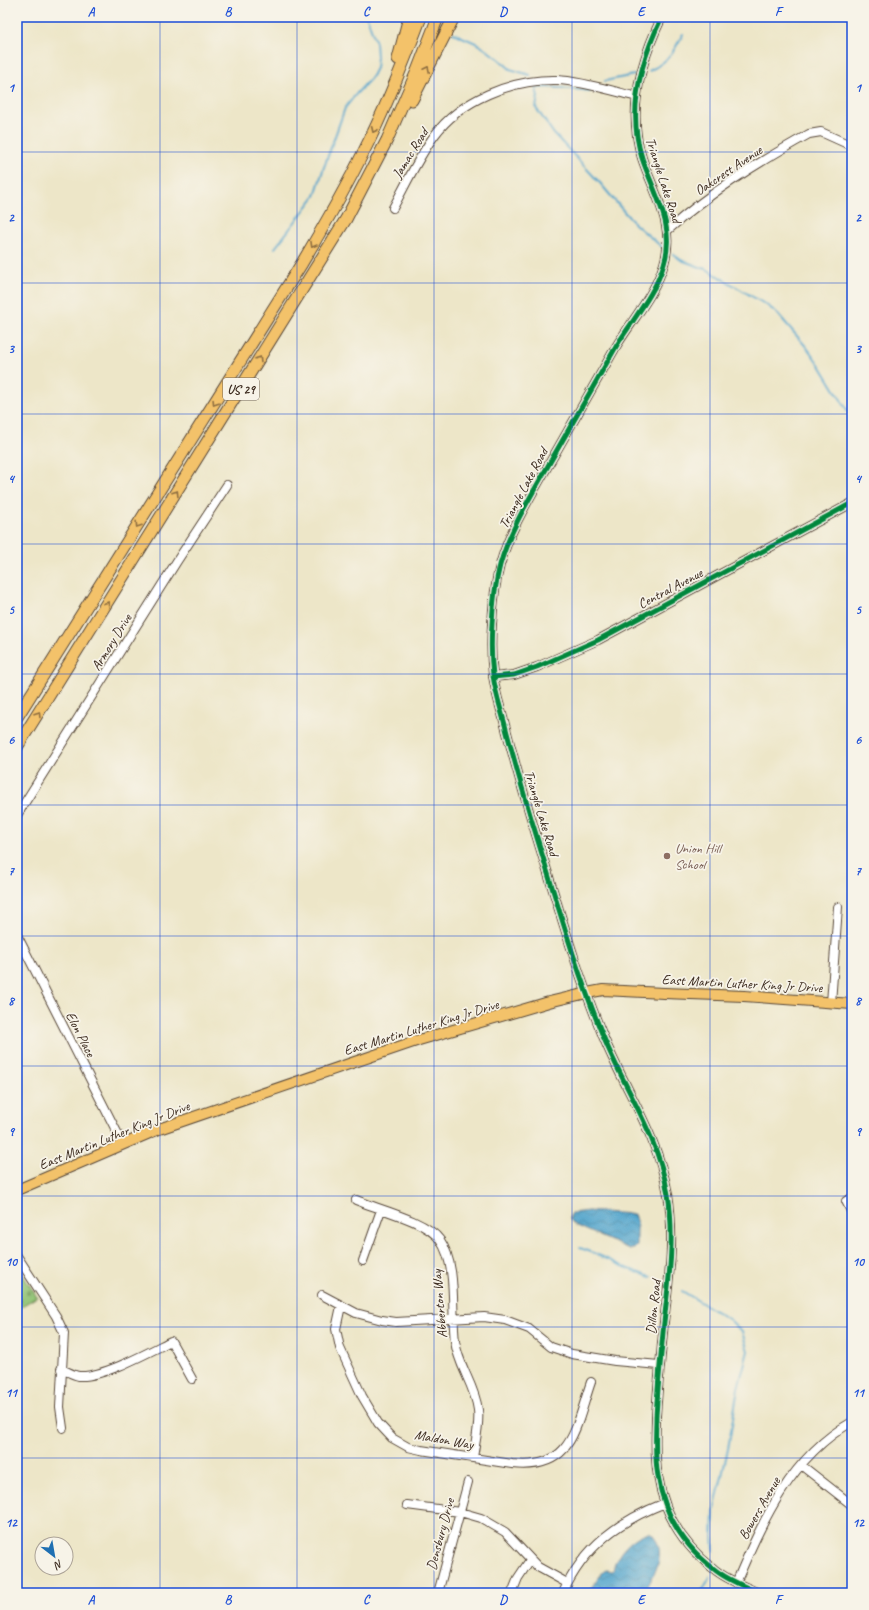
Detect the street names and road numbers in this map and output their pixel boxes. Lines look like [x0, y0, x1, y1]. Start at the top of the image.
street label: Jamac Road [388, 123, 434, 182]
street label: Triangle Lake Road [642, 135, 686, 227]
street label: Oakcrest Avenue [691, 141, 766, 199]
road number: US 29 [223, 378, 259, 400]
street label: Triangle Lake Road [495, 443, 553, 531]
street label: Central Avenue [635, 564, 707, 613]
street label: Armory Drive [87, 610, 136, 674]
street label: Triangle Lake Road [520, 768, 563, 861]
street label: East Martin Luther King Jr Drive [661, 971, 824, 996]
street label: East Martin Luther King Jr Drive [342, 995, 502, 1059]
street label: Elon Place [62, 1009, 100, 1061]
street label: East Martin Luther King Jr Drive [36, 1097, 193, 1173]
street label: Abberton Way [428, 1268, 451, 1339]
street label: Dillon Road [642, 1277, 665, 1335]
street label: Maldon Way [413, 1426, 476, 1453]
street label: Bowers Avenue [735, 1473, 785, 1542]
street label: Densbury Drive [423, 1495, 459, 1572]

